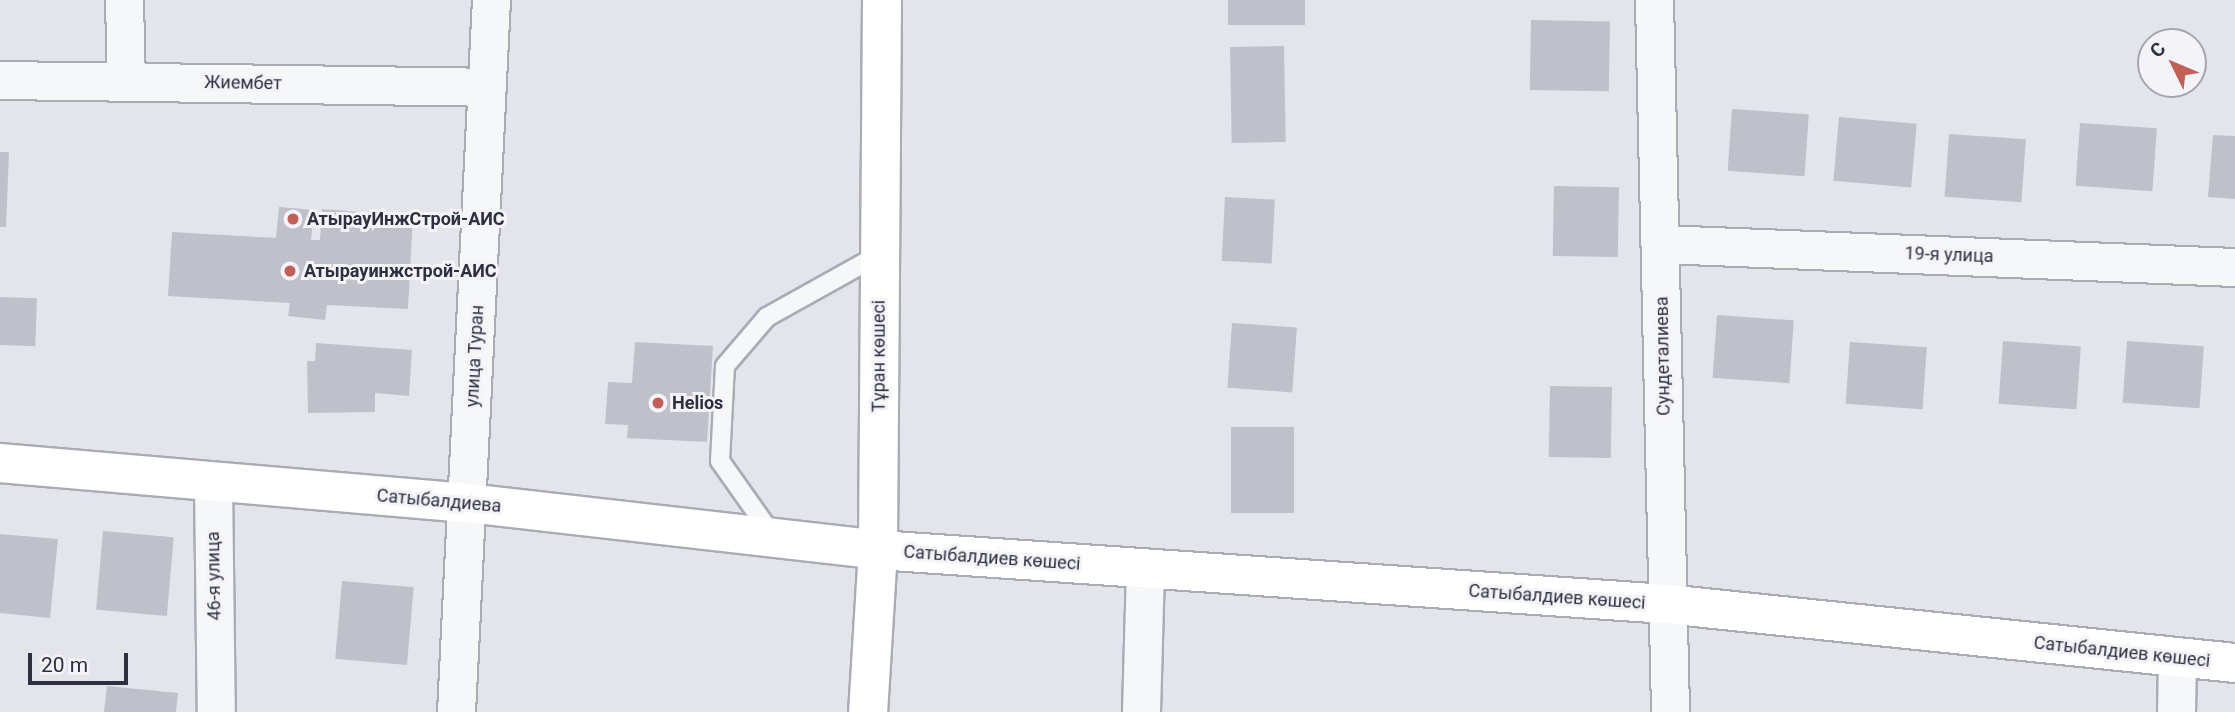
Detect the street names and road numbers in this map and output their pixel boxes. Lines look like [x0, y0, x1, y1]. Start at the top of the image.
street label: Жиембет [204, 72, 282, 94]
street label: 19-я улица [1904, 243, 1994, 267]
street label: Сундеталиева [1651, 296, 1675, 416]
street label: Тұран көшесі [868, 300, 890, 412]
street label: улица Туран [462, 304, 488, 408]
street label: Сатыбалдиева [376, 485, 502, 517]
street label: 46-я улица [202, 531, 226, 621]
street label: Сатыбалдиев көшесі [903, 541, 1081, 575]
street label: Сатыбалдиев көшесі [1468, 580, 1646, 614]
street label: Сатыбалдиев көшесі [2033, 632, 2211, 672]

